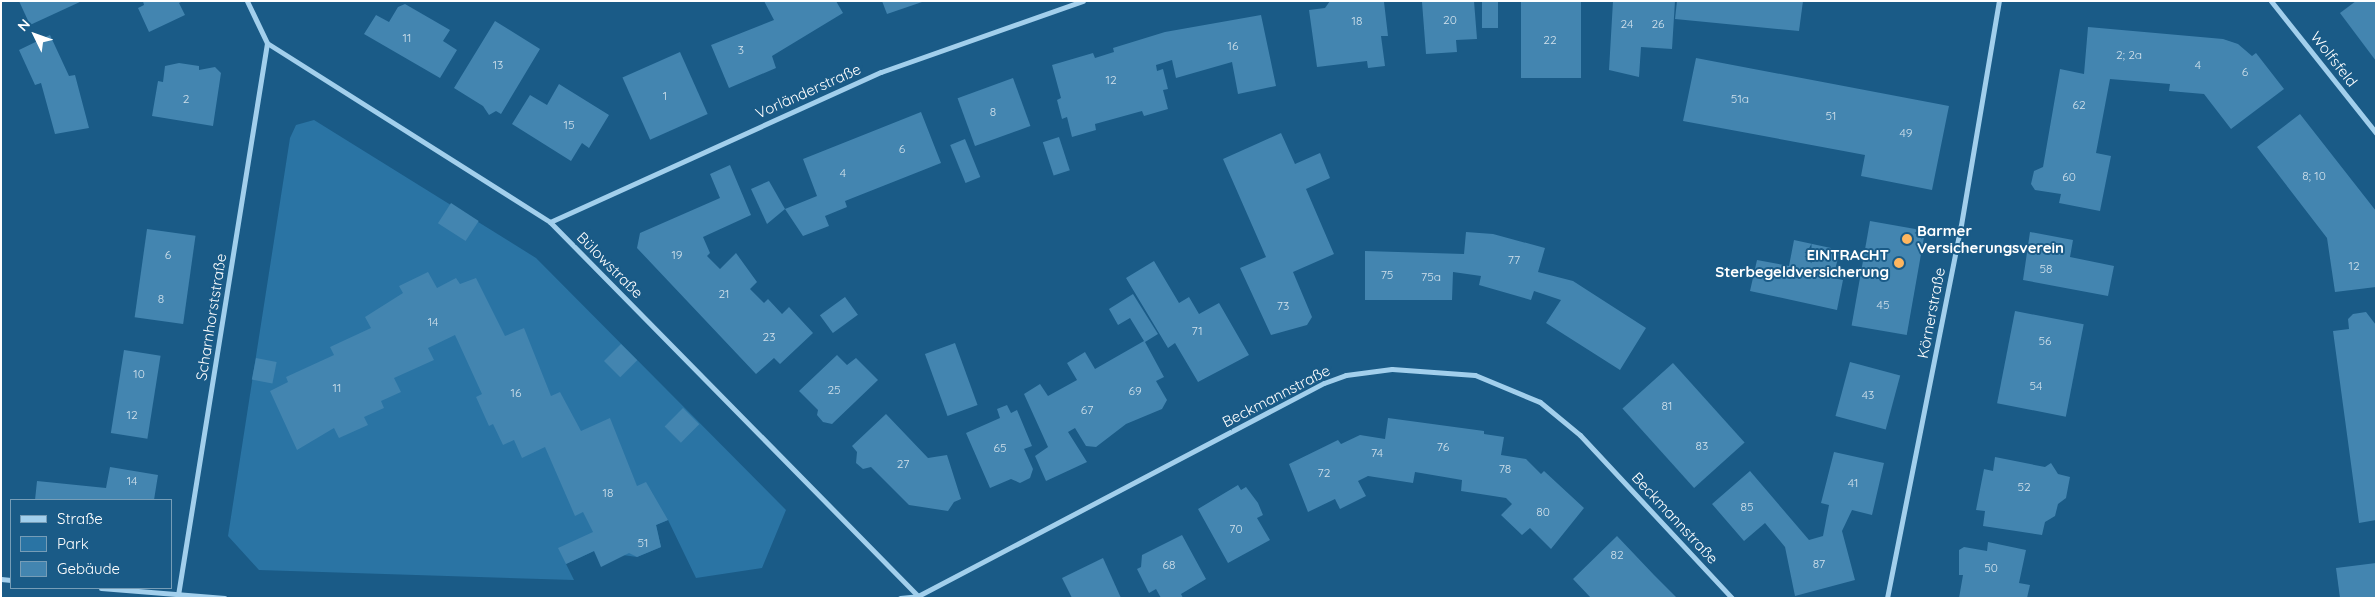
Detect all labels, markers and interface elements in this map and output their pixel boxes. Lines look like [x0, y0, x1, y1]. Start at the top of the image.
north arrow [10, 10, 60, 60]
house number: 20 [1443, 13, 1457, 27]
house number: 18 [1352, 14, 1362, 28]
text: N [14, 15, 34, 35]
house number: 24 [1621, 17, 1633, 31]
house number: 26 [1651, 17, 1665, 31]
street label: Wolfsfeld [2307, 28, 2361, 90]
house number: 11 [403, 31, 411, 45]
house number: 22 [1543, 33, 1557, 47]
house number: 16 [1228, 39, 1238, 53]
house number: 3 [738, 43, 744, 57]
house number: 2; 2a [2116, 48, 2142, 62]
house number: 13 [493, 58, 503, 72]
house number: 4 [2195, 58, 2201, 72]
street label: Vorländerstraße [753, 60, 863, 122]
house number: 6 [2242, 65, 2248, 79]
house number: 12 [1105, 73, 1117, 87]
house number: 1 [663, 89, 667, 103]
house number: 2 [183, 92, 189, 106]
house number: 51a [1731, 92, 1749, 106]
house number: 62 [2072, 98, 2086, 112]
house number: 8 [990, 105, 996, 119]
house number: 51 [1826, 109, 1836, 123]
house number: 15 [564, 118, 574, 132]
house number: 49 [1900, 126, 1912, 140]
house number: 6 [899, 142, 905, 156]
house number: 4 [840, 166, 846, 180]
house number: 8; 10 [2302, 169, 2326, 183]
house number: 60 [2062, 170, 2076, 184]
place label: Barmer Versicherungsverein [1917, 221, 2064, 256]
street label: Bülowstraße [573, 228, 647, 302]
marker: Barmer Versicherungsverein [1901, 233, 1913, 245]
place label: EINTRACHT Sterbegeldversicherung [1715, 245, 1889, 280]
house number: 6 [165, 248, 171, 262]
house number: 19 [671, 248, 683, 262]
street label: Scharnhorststraße [192, 252, 230, 382]
house number: 77 [1508, 253, 1520, 267]
marker: EINTRACHT Sterbegeldversicherung [1893, 257, 1905, 269]
house number: 12 [2348, 259, 2360, 273]
house number: 58 [2039, 262, 2053, 276]
street label: Körnerstraße [1913, 266, 1949, 360]
house number: 75 [1381, 268, 1393, 282]
house number: 75a [1421, 270, 1441, 284]
house number: 21 [718, 287, 730, 301]
house number: 8 [158, 292, 164, 306]
house number: 45 [1877, 298, 1889, 312]
house number: 73 [1277, 299, 1289, 313]
house number: 14 [428, 315, 438, 329]
house number: 71 [1191, 324, 1203, 338]
house number: 23 [763, 330, 775, 344]
house number: 56 [2039, 334, 2051, 348]
street label: Beckmannstraße [1219, 361, 1333, 431]
house number: 10 [133, 367, 145, 381]
house number: 54 [2030, 379, 2042, 393]
house number: 11 [333, 381, 341, 395]
house number: 25 [827, 383, 841, 397]
house number: 69 [1128, 384, 1142, 398]
house number: 16 [511, 386, 521, 400]
house number: 43 [1862, 388, 1874, 402]
house number: 81 [1662, 399, 1672, 413]
house number: 67 [1081, 403, 1093, 417]
house number: 12 [126, 408, 138, 422]
house number: 83 [1696, 439, 1708, 453]
house number: 76 [1437, 440, 1449, 454]
house number: 65 [994, 441, 1006, 455]
house number: 74 [1371, 446, 1383, 460]
house number: 27 [897, 457, 909, 471]
house number: 78 [1499, 462, 1511, 476]
house number: 72 [1318, 466, 1330, 480]
street label: Beckmannstraße [1628, 469, 1722, 567]
house number: 14 [127, 474, 137, 488]
house number: 41 [1848, 476, 1858, 490]
house number: 52 [2017, 480, 2031, 494]
house number: 18 [603, 486, 613, 500]
legend [10, 499, 172, 589]
house number: 85 [1740, 500, 1754, 514]
house number: 80 [1536, 505, 1550, 519]
text: Straße [57, 509, 103, 528]
house number: 70 [1229, 522, 1243, 536]
text: Park [57, 534, 89, 553]
house number: 51 [638, 536, 648, 550]
house number: 82 [1610, 548, 1624, 562]
house number: 87 [1813, 557, 1825, 571]
house number: 68 [1163, 558, 1175, 572]
text: Gebäude [57, 559, 120, 578]
house number: 50 [1984, 561, 1998, 575]

